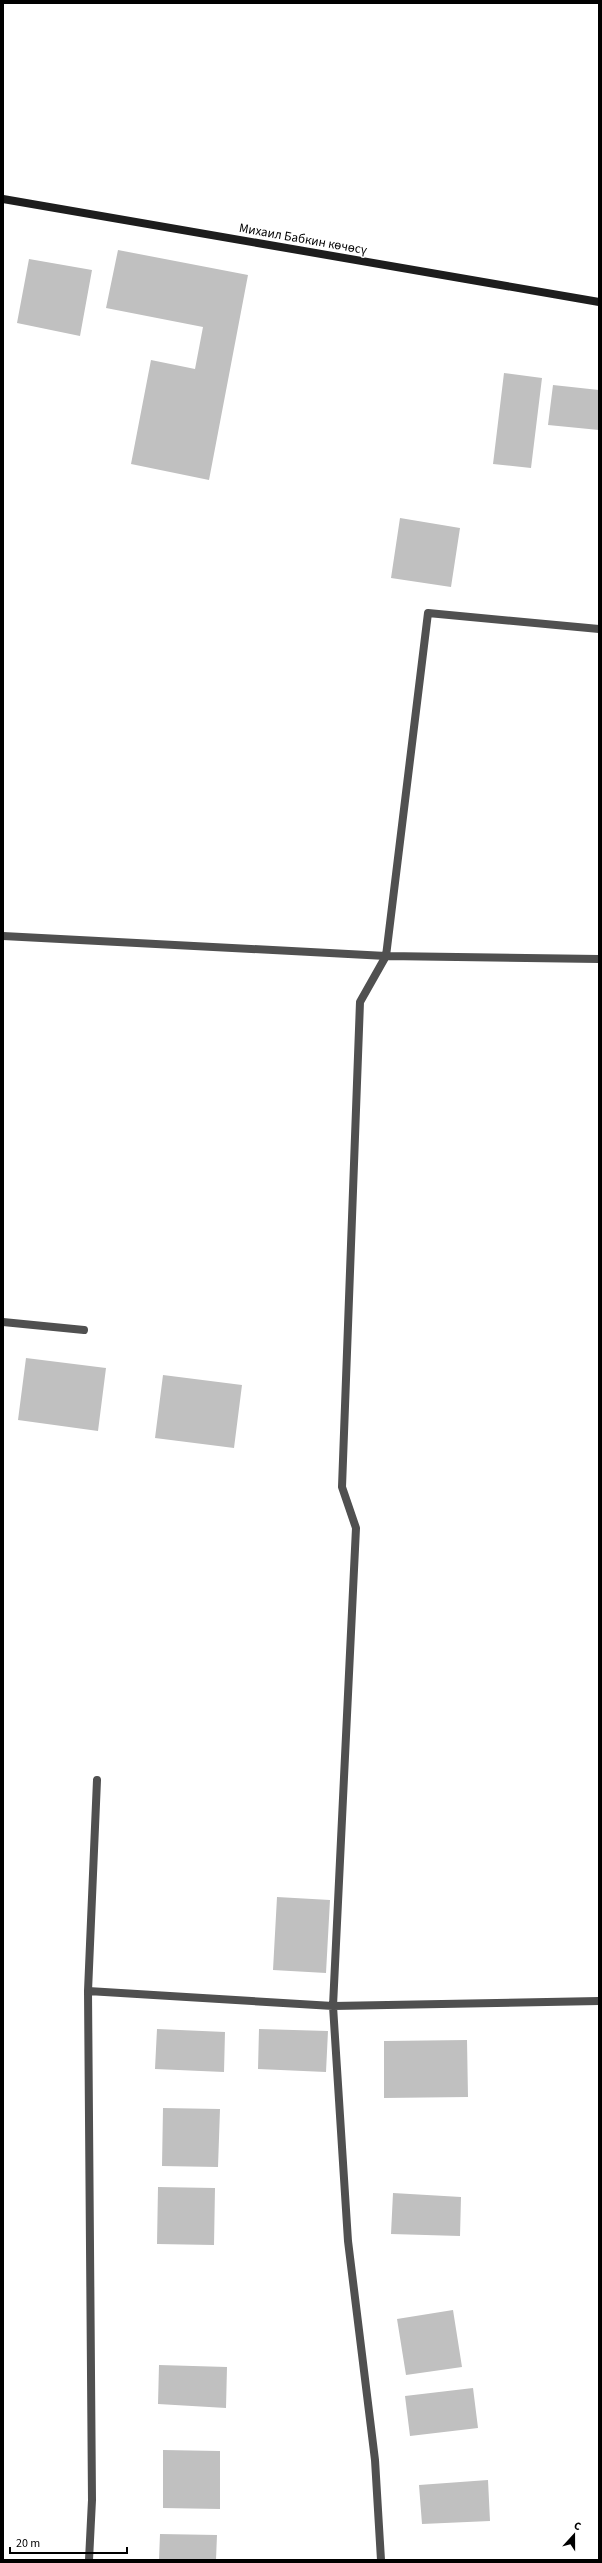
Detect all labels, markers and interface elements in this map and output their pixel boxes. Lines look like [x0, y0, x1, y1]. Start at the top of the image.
street label: Михаил Бабкин көчөсү [238, 219, 368, 259]
north arrow [554, 2515, 594, 2555]
text: С [572, 2518, 584, 2534]
scale bar [10, 2529, 127, 2555]
text: 20 m [16, 2535, 40, 2552]

